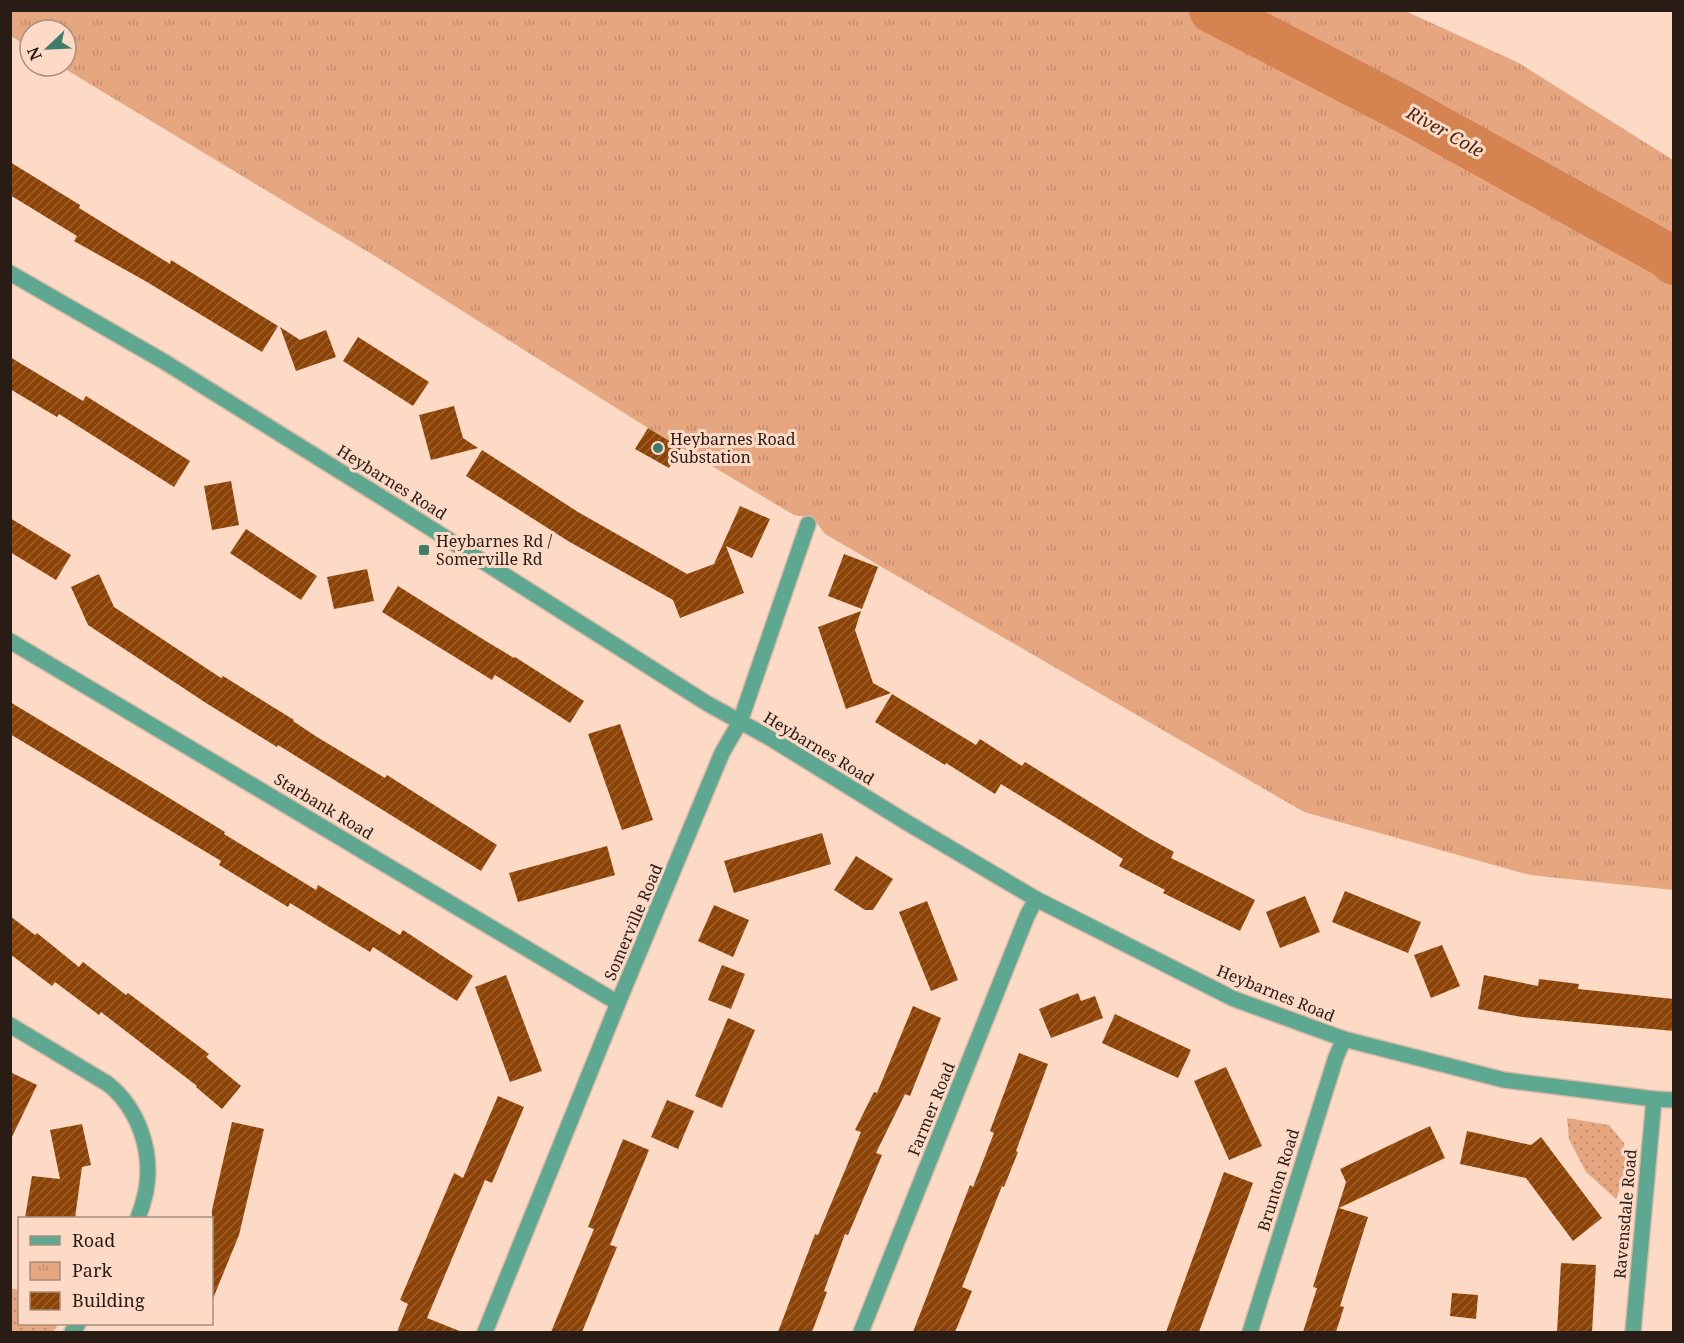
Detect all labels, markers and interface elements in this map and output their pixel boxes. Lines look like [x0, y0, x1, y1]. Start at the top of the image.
north arrow [18, 18, 78, 78]
text: N [21, 43, 47, 64]
water label: River Cole [1402, 100, 1489, 162]
place label: Heybarnes Road Substation [670, 428, 796, 468]
street label: Heybarnes Road [333, 439, 451, 525]
marker: Heybarnes Road Substation [651, 441, 665, 455]
place label: Heybarnes Rd / Somerville Rd [436, 530, 552, 570]
marker: Heybarnes Rd / Somerville Rd [417, 543, 431, 557]
street label: Heybarnes Road [760, 706, 879, 790]
street label: Starbank Road [270, 768, 378, 844]
street label: Somerville Road [599, 860, 668, 984]
street label: Heybarnes Road [1214, 959, 1338, 1027]
street label: Farmer Road [902, 1059, 960, 1159]
street label: Brunton Road [1252, 1126, 1304, 1234]
street label: Ravensdale Road [1608, 1148, 1642, 1280]
legend [18, 1217, 213, 1325]
text: Road [72, 1228, 115, 1252]
text: Park [72, 1258, 112, 1282]
text: Building [72, 1288, 145, 1312]

